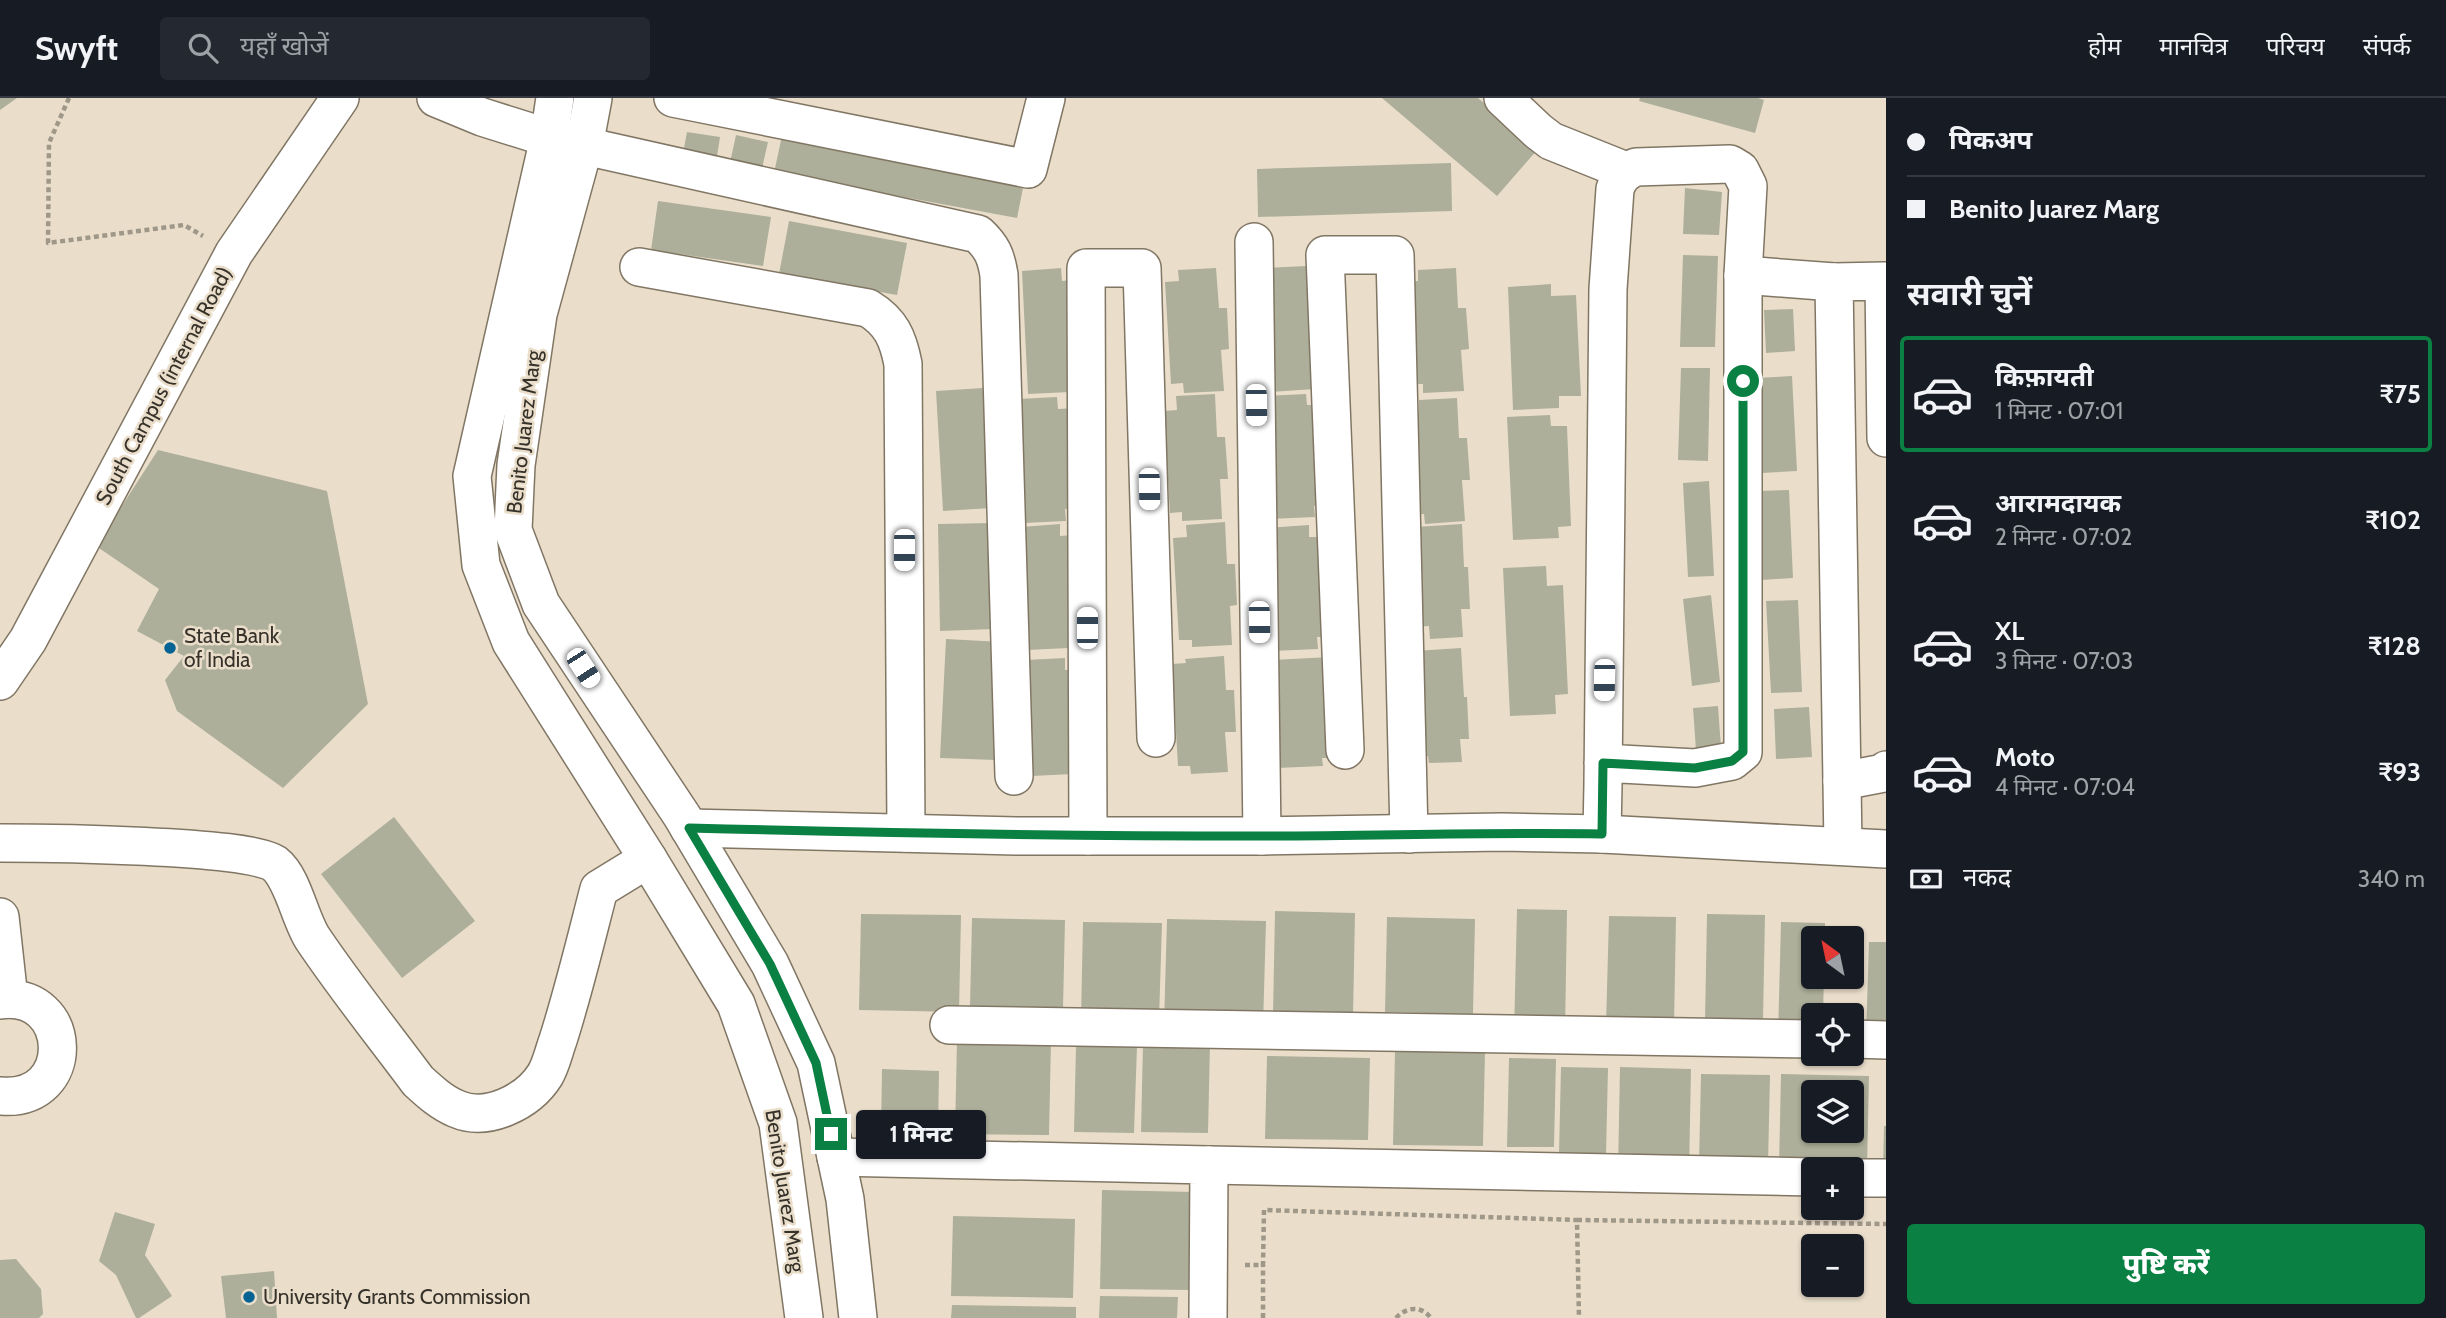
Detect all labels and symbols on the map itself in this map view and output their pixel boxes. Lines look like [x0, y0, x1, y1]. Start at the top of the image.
street label: South Campus (internal Road) [90, 262, 237, 509]
street label: Benito Juarez Marg [501, 348, 546, 515]
route start [1727, 365, 1759, 397]
car [1246, 384, 1267, 426]
car [1139, 468, 1160, 510]
car [894, 529, 915, 571]
car [1249, 601, 1270, 643]
car [1077, 607, 1098, 649]
place label: State Bank of India [184, 623, 280, 672]
marker: State Bank of India [162, 640, 178, 656]
car [563, 645, 604, 691]
car [1594, 659, 1615, 701]
north arrow [1801, 926, 1864, 989]
street label: Benito Juarez Marg [760, 1108, 811, 1275]
callout: 1 मिनट [856, 1110, 985, 1158]
route end [815, 1118, 847, 1150]
place label: University Grants Commission [263, 1284, 530, 1309]
marker: University Grants Commission [241, 1289, 257, 1305]

